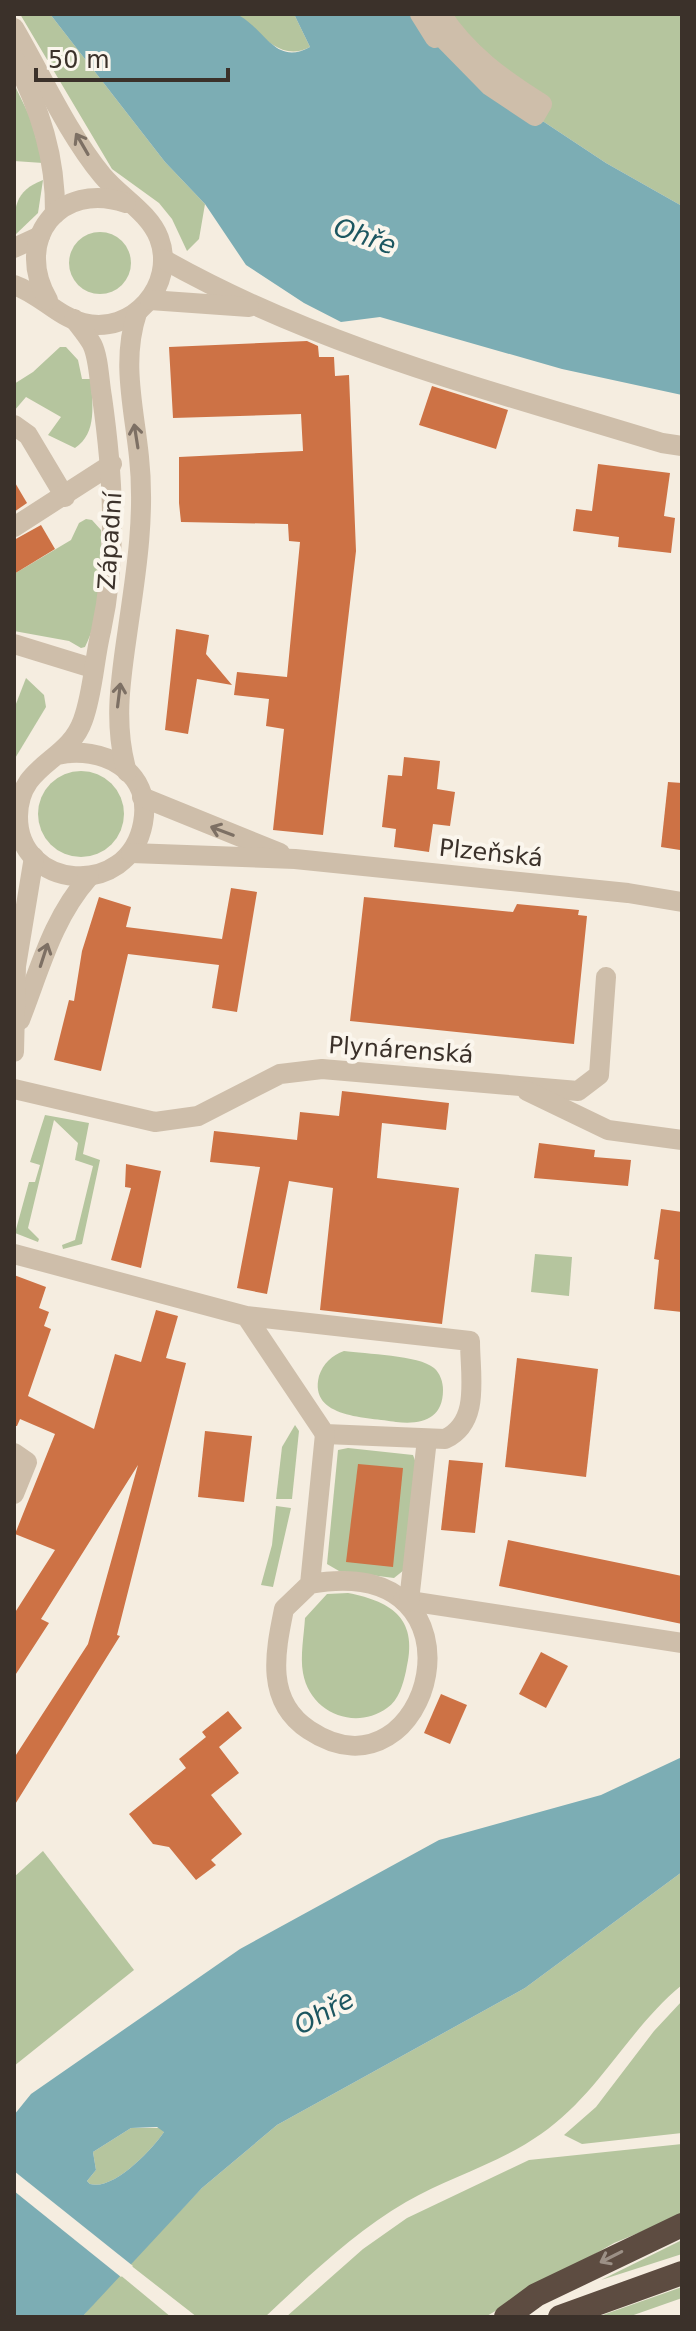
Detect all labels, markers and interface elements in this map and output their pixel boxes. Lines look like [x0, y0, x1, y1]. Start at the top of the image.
scale bar [36, 32, 228, 82]
text: 50 m [48, 46, 110, 74]
one-way arrow [74, 132, 89, 156]
water label: Ohře [330, 211, 400, 261]
one-way arrow [127, 424, 142, 449]
street label: Západní [93, 490, 127, 591]
one-way arrow [112, 682, 127, 708]
one-way arrow [210, 823, 235, 837]
street label: Plzeňská [438, 834, 544, 872]
one-way arrow [38, 942, 53, 967]
street label: Plynárenská [328, 1031, 474, 1069]
water label: Ohře [289, 1983, 359, 2041]
one-way arrow [599, 2250, 623, 2265]

